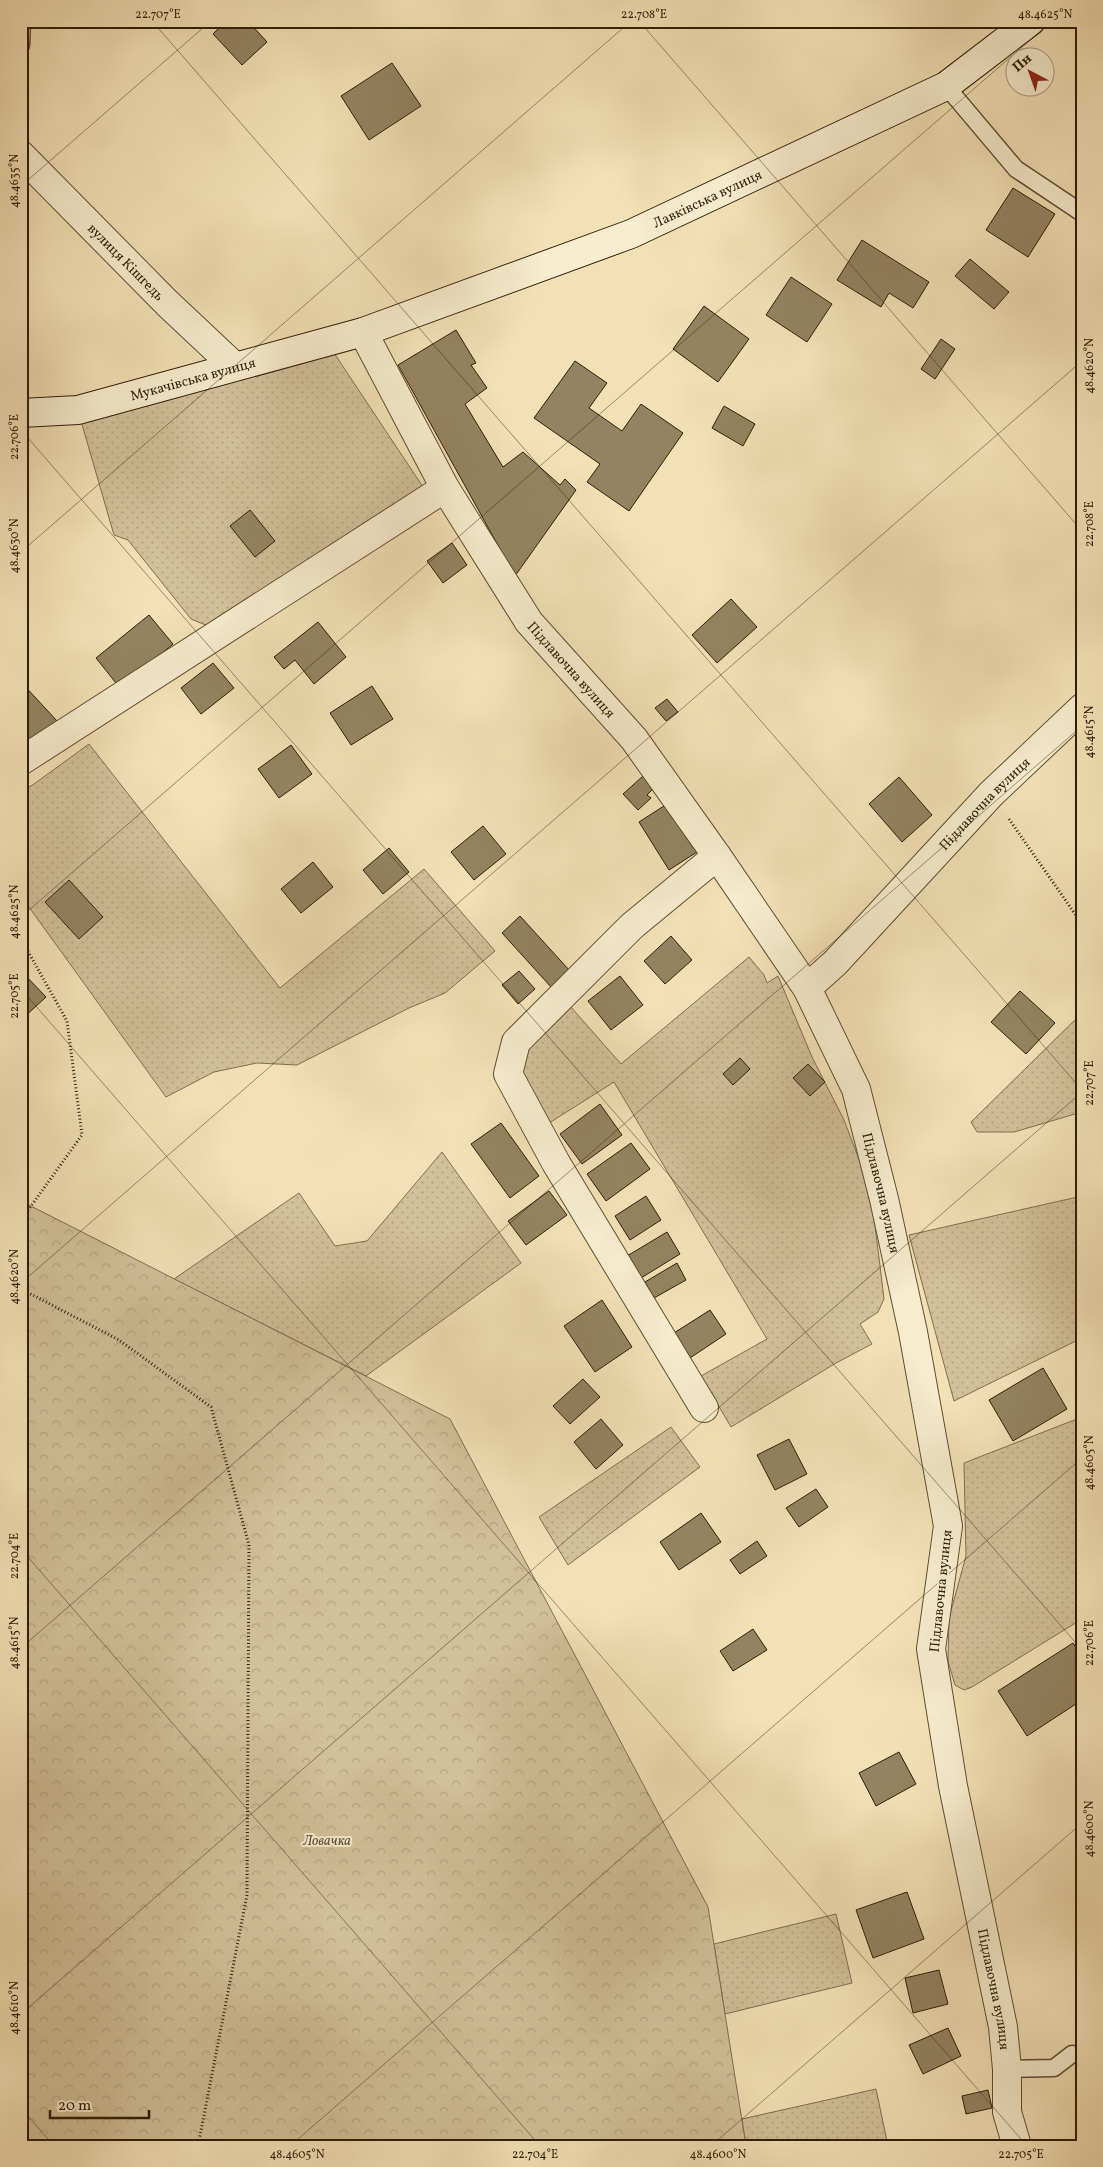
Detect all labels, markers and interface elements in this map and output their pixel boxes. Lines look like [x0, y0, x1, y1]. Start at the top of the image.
text: 22.707°E [135, 7, 181, 23]
text: 22.708°E [621, 7, 667, 23]
text: 48.4625°N [1018, 7, 1072, 23]
north arrow [1006, 48, 1056, 98]
text: Пн [1009, 50, 1036, 77]
text: 48.4635°N [7, 154, 23, 208]
street label: Лавківська вулиця [650, 166, 765, 233]
street label: вулиця Кішгедь [83, 220, 168, 306]
text: 48.4620°N [1082, 338, 1098, 394]
street label: Мукачівська вулиця [128, 354, 258, 406]
text: 22.706°E [7, 414, 23, 460]
text: 22.708°E [1082, 501, 1098, 547]
text: 48.4630°N [7, 518, 23, 574]
street label: Підлавочна вулиця [522, 618, 619, 723]
text: 48.4615°N [1082, 706, 1098, 758]
street label: Підлавочна вулиця [935, 754, 1035, 855]
text: 48.4625°N [7, 885, 23, 939]
text: 22.705°E [7, 973, 23, 1019]
text: 22.707°E [1082, 1060, 1098, 1106]
street label: Підлавочна вулиця [856, 1131, 904, 1255]
text: 48.4620°N [7, 1249, 23, 1305]
text: 48.4605°N [1082, 1435, 1098, 1491]
street label: Підлавочна вулиця [926, 1529, 957, 1653]
text: 22.704°E [7, 1533, 23, 1579]
text: 48.4615°N [7, 1617, 23, 1669]
text: 22.706°E [1082, 1620, 1098, 1666]
text: 48.4600°N [1082, 1801, 1098, 1857]
park label: Ловачка [302, 1832, 351, 1851]
street label: Підлавочна вулиця [972, 1927, 1013, 2051]
text: 48.4610°N [7, 1981, 23, 2035]
scale bar [50, 2087, 149, 2119]
text: 20 m [58, 2096, 91, 2117]
text: 48.4605°N [269, 2147, 325, 2163]
text: 22.704°E [512, 2147, 558, 2163]
text: 48.4600°N [690, 2147, 746, 2163]
text: 22.705°E [998, 2147, 1044, 2163]

